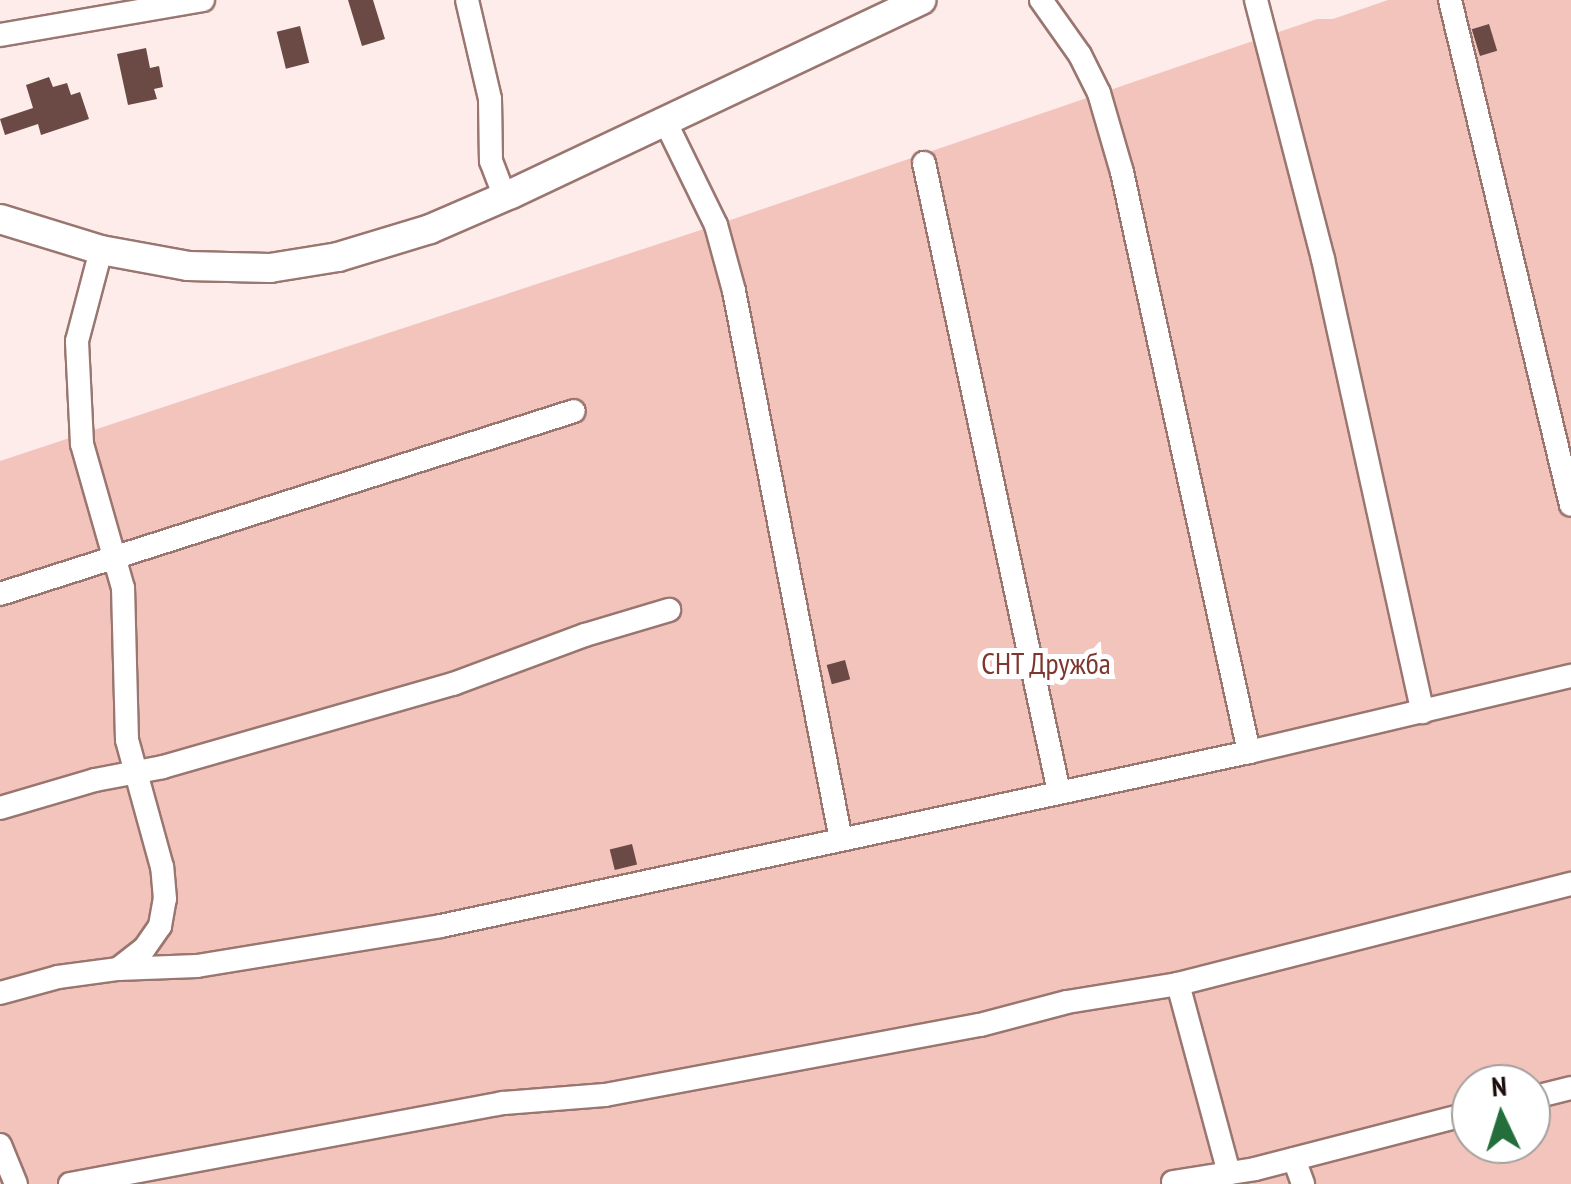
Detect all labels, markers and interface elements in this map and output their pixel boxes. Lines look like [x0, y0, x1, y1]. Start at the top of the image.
park label: СНТ Дружба [981, 645, 1111, 681]
north arrow [1451, 1064, 1551, 1164]
text: N [1490, 1067, 1508, 1105]

